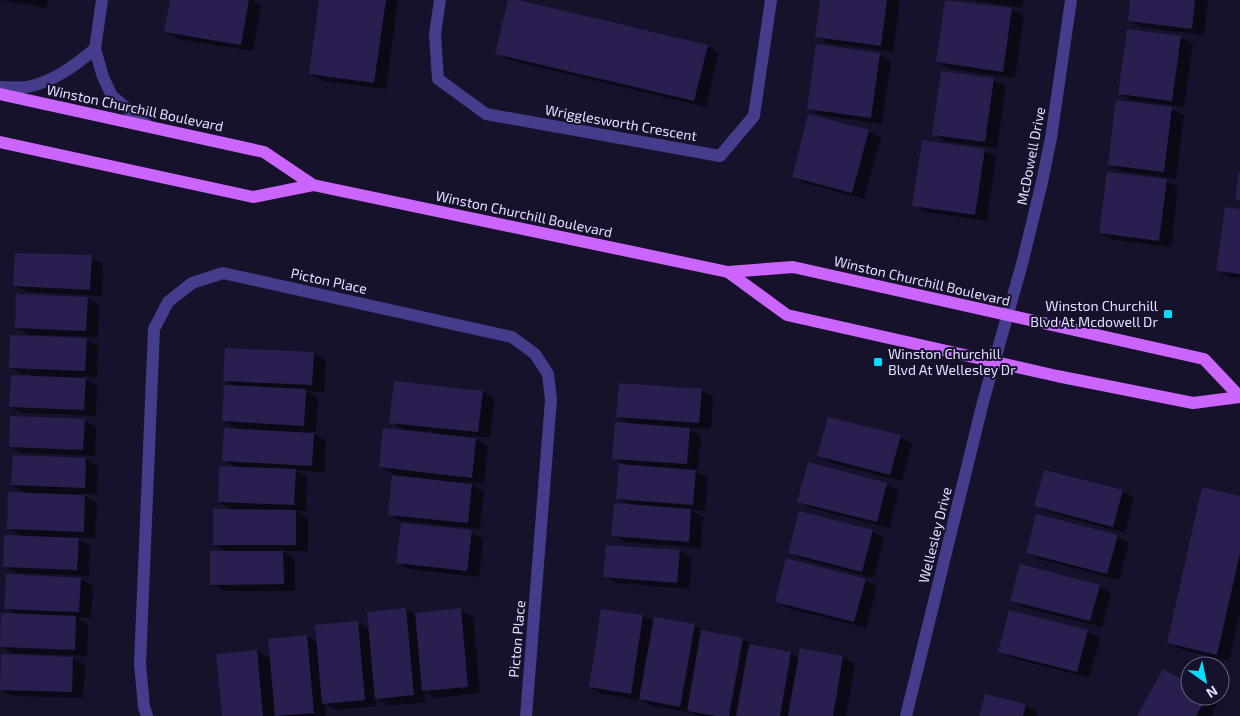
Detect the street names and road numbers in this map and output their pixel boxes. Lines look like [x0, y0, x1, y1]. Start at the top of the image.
street label: Winston Churchill Boulevard [45, 80, 225, 135]
street label: Wrigglesworth Crescent [544, 101, 698, 144]
street label: McDowell Drive [1013, 105, 1048, 206]
street label: Winston Churchill Boulevard [434, 186, 614, 241]
street label: Winston Churchill Boulevard [832, 252, 1012, 309]
street label: Picton Place [289, 264, 369, 297]
street label: Wellesley Drive [914, 485, 955, 585]
street label: Picton Place [505, 600, 528, 678]

